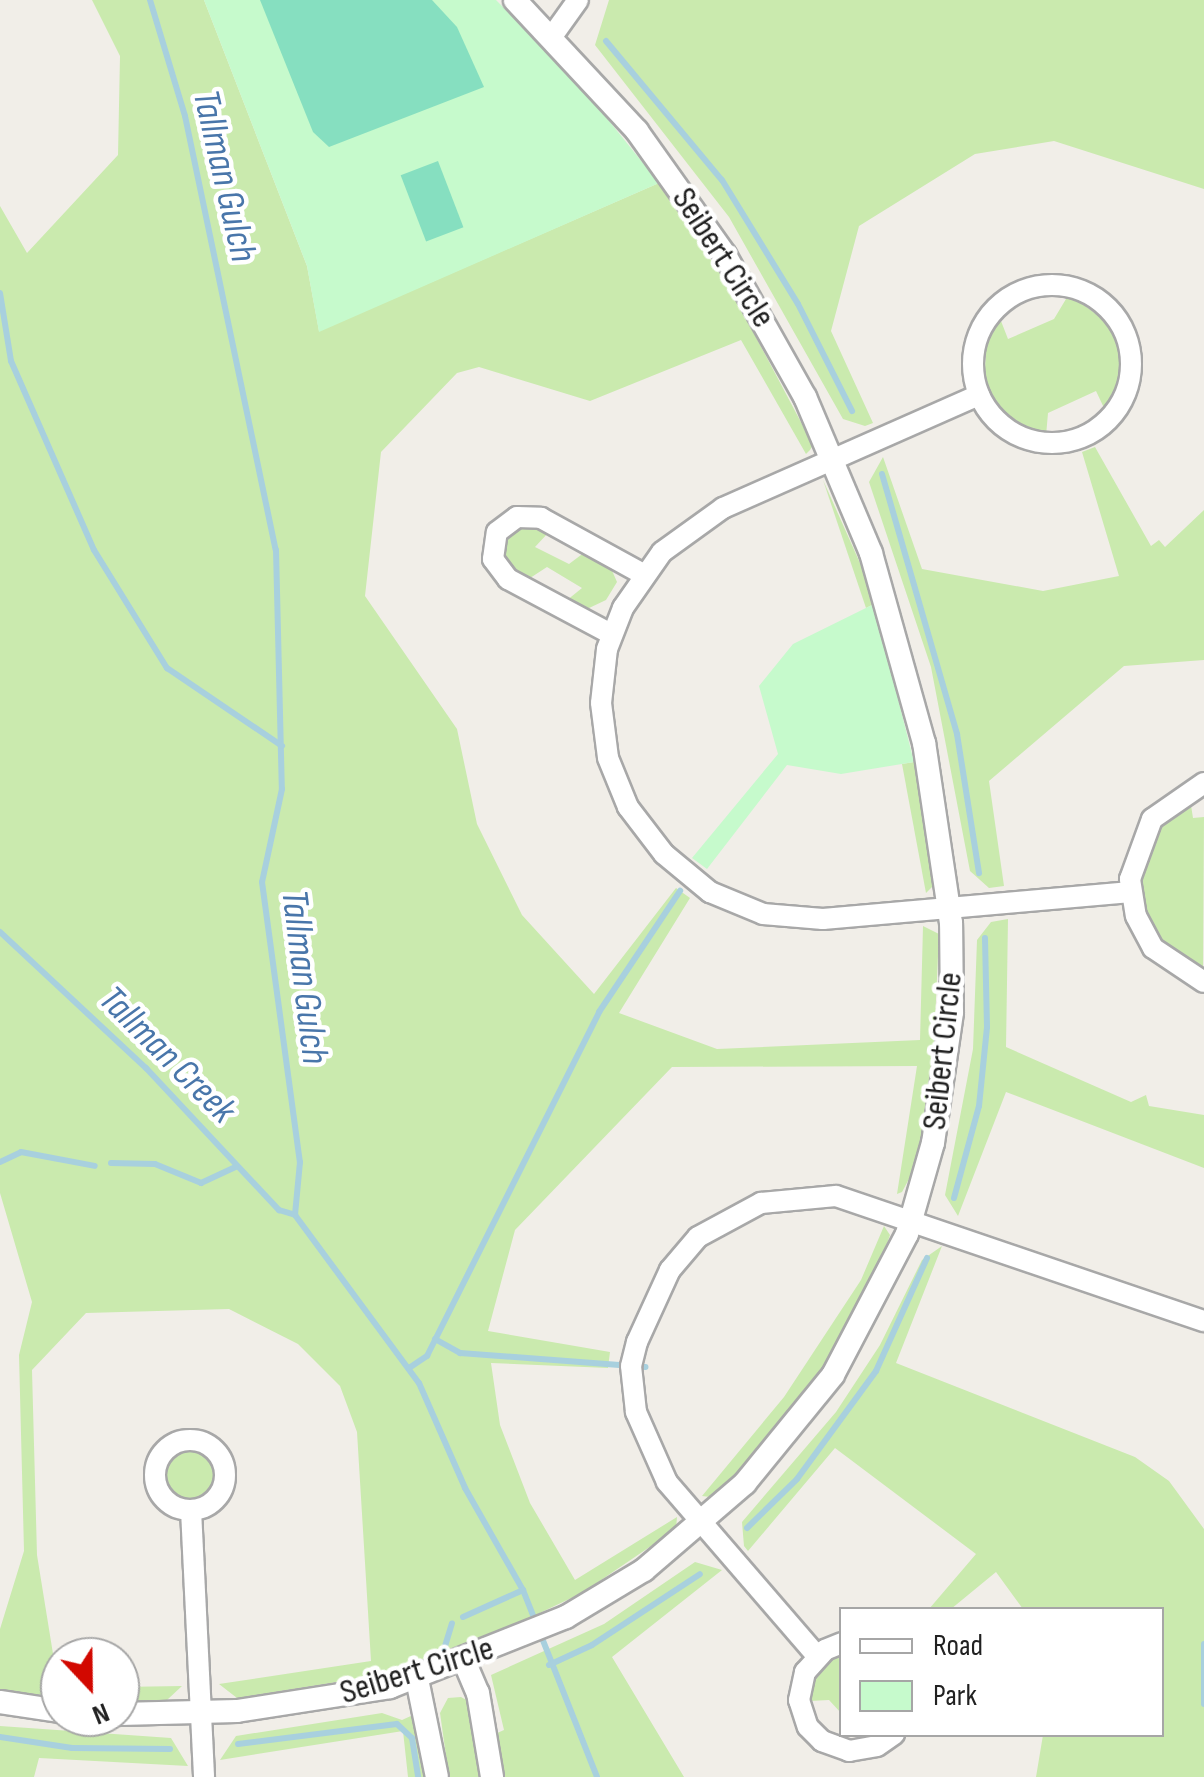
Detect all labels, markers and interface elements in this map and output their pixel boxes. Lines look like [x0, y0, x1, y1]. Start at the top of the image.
water label: Tallman Gulch [182, 86, 266, 266]
street label: Seibert Circle [662, 180, 784, 336]
water label: Tallman Gulch [271, 887, 337, 1067]
street label: Seibert Circle [914, 970, 972, 1132]
water label: Tallman Creek [89, 977, 245, 1133]
legend [839, 1607, 1164, 1737]
street label: Seibert Circle [335, 1628, 499, 1714]
text: Road [933, 1628, 983, 1664]
north arrow [40, 1637, 140, 1737]
text: Park [933, 1678, 977, 1714]
text: N [88, 1695, 114, 1732]

